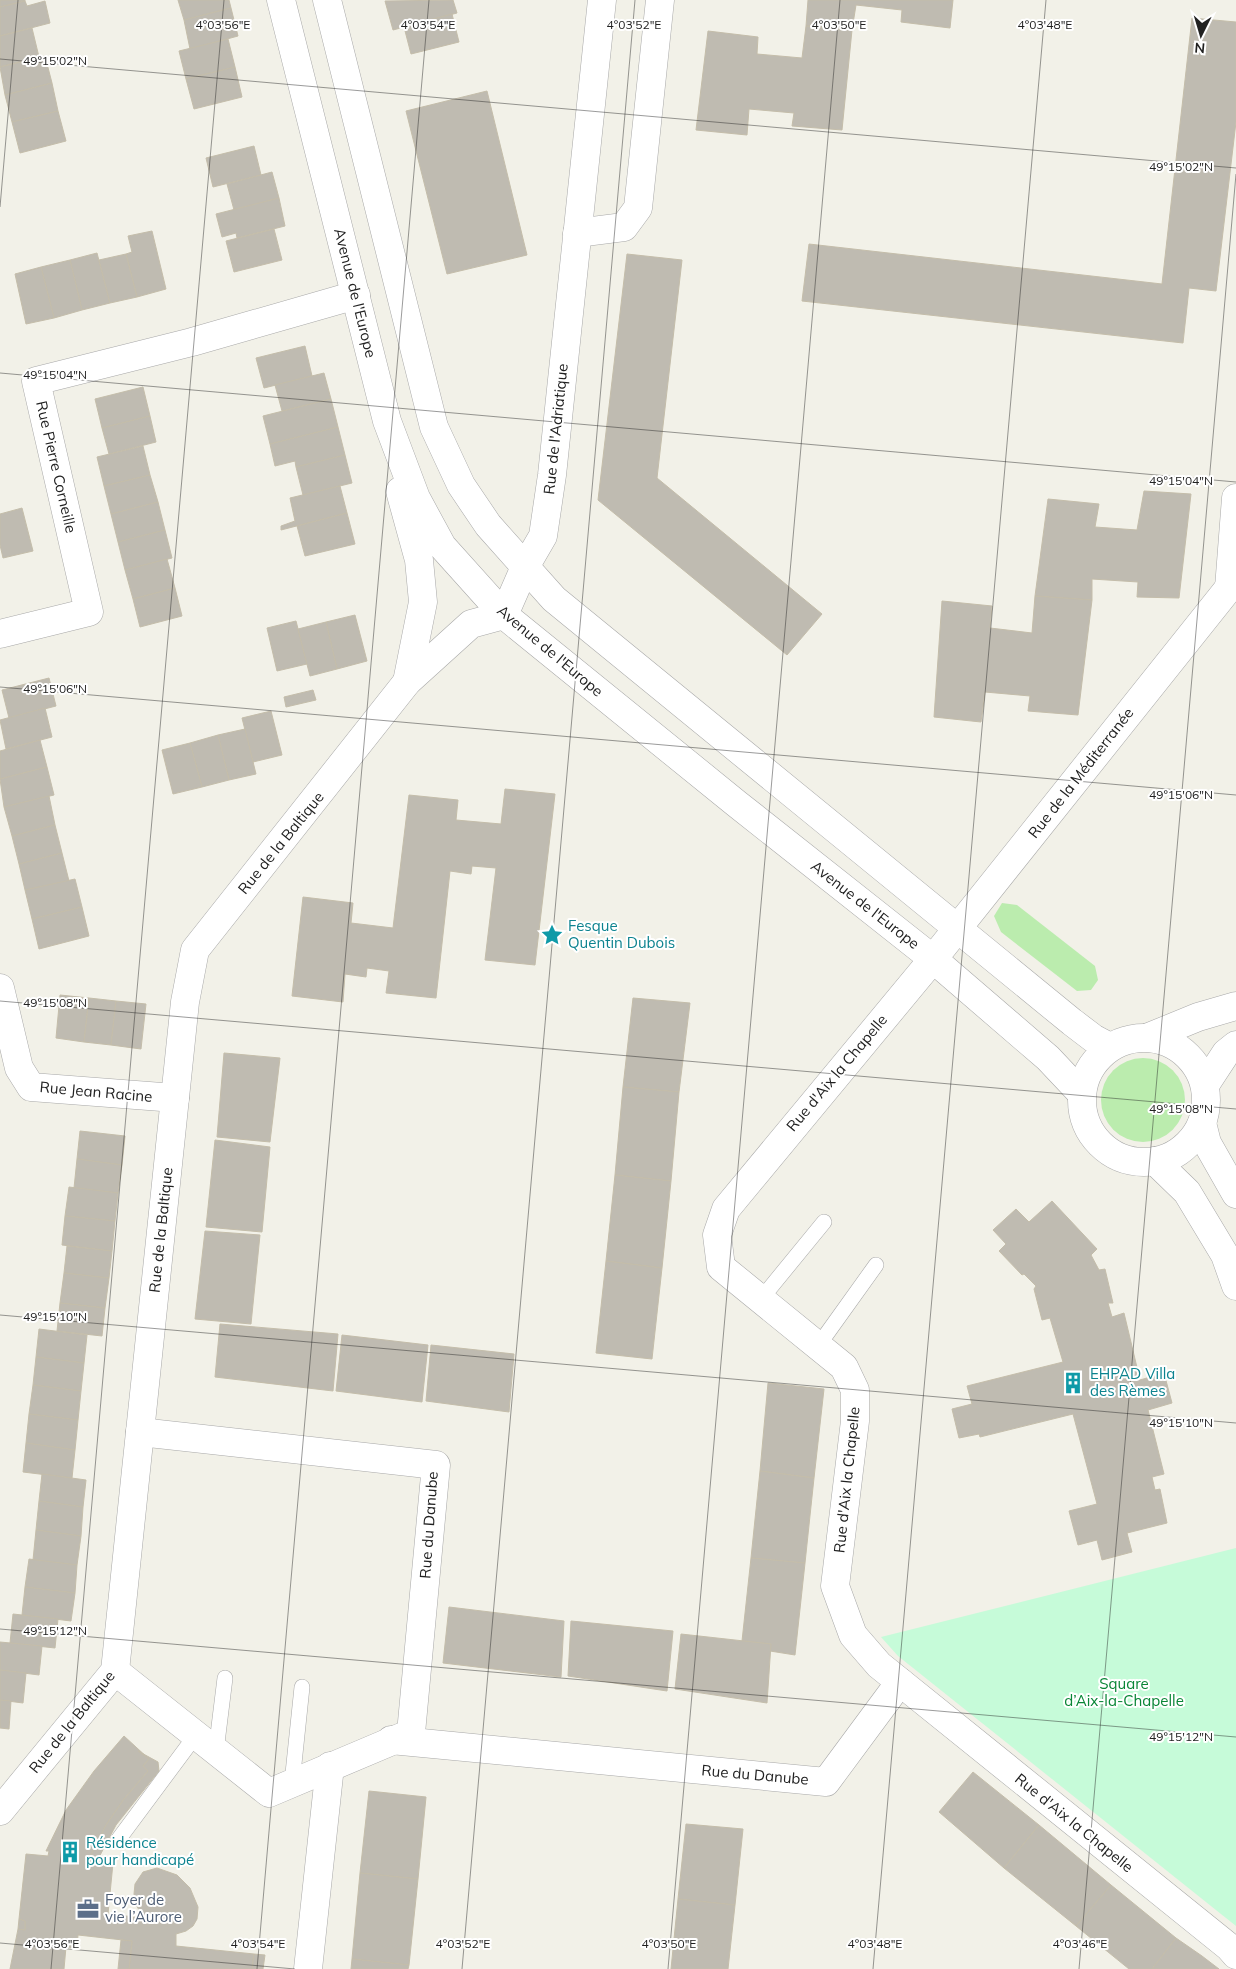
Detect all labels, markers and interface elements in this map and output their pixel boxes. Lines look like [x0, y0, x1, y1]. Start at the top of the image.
north arrow [1176, 10, 1226, 60]
text: 4°03'56"E [196, 17, 250, 32]
text: 4°03'54"E [401, 17, 455, 32]
text: 4°03'52"E [607, 17, 661, 32]
text: 4°03'50"E [812, 17, 866, 32]
text: 4°03'48"E [1018, 17, 1072, 32]
text: N [1194, 39, 1206, 57]
text: 49°15'02"N [23, 53, 87, 68]
text: 49°15'02"N [1149, 159, 1213, 174]
street label: Avenue de l'Europe [330, 226, 381, 360]
street label: Rue de l'Adriatique [539, 362, 572, 495]
text: 49°15'04"N [23, 367, 87, 382]
street label: Rue Pierre Corneille [32, 399, 81, 535]
text: 49°15'04"N [1149, 473, 1213, 488]
street label: Avenue de l'Europe [493, 601, 607, 701]
text: 49°15'06"N [23, 681, 87, 696]
street label: Rue de la Méditerranée [1024, 704, 1138, 842]
text: 49°15'06"N [1149, 787, 1213, 802]
street label: Rue de la Baltique [234, 788, 328, 898]
street label: Avenue de l'Europe [807, 856, 923, 953]
place label: Fesque Quentin Dubois [568, 916, 675, 952]
place icon: Fesque Quentin Dubois [539, 922, 565, 948]
text: 49°15'08"N [23, 995, 87, 1010]
street label: Rue d'Aix la Chapelle [782, 1010, 891, 1135]
street label: Rue Jean Racine [39, 1077, 153, 1106]
text: 49°15'08"N [1149, 1101, 1213, 1116]
street label: Rue de la Baltique [144, 1166, 177, 1294]
text: 49°15'10"N [23, 1309, 87, 1324]
place label: EHPAD Villa des Rèmes [1090, 1364, 1175, 1400]
building icon: EHPAD Villa des Rèmes [1060, 1370, 1086, 1396]
street label: Rue d'Aix la Chapelle [829, 1406, 864, 1554]
text: 49°15'10"N [1149, 1415, 1213, 1430]
street label: Rue du Danube [415, 1471, 442, 1579]
text: 49°15'12"N [23, 1623, 87, 1638]
street label: Rue de la Baltique [25, 1667, 119, 1777]
park label: Square d’Aix-la-Chapelle [1064, 1674, 1184, 1710]
text: 49°15'12"N [1149, 1729, 1213, 1744]
street label: Rue du Danube [701, 1760, 809, 1789]
street label: Rue d'Aix la Chapelle [1011, 1769, 1137, 1876]
place label: Résidence pour handicapé [86, 1833, 194, 1869]
building icon: Résidence pour handicapé [57, 1839, 83, 1865]
place label: Foyer de vie l’Aurore [105, 1890, 182, 1926]
office icon: Foyer de vie l’Aurore [75, 1896, 101, 1922]
text: 4°03'56"E [25, 1936, 79, 1951]
text: 4°03'54"E [231, 1936, 285, 1951]
text: 4°03'52"E [436, 1936, 490, 1951]
text: 4°03'50"E [642, 1936, 696, 1951]
text: 4°03'48"E [848, 1936, 902, 1951]
text: 4°03'46"E [1053, 1936, 1107, 1951]

